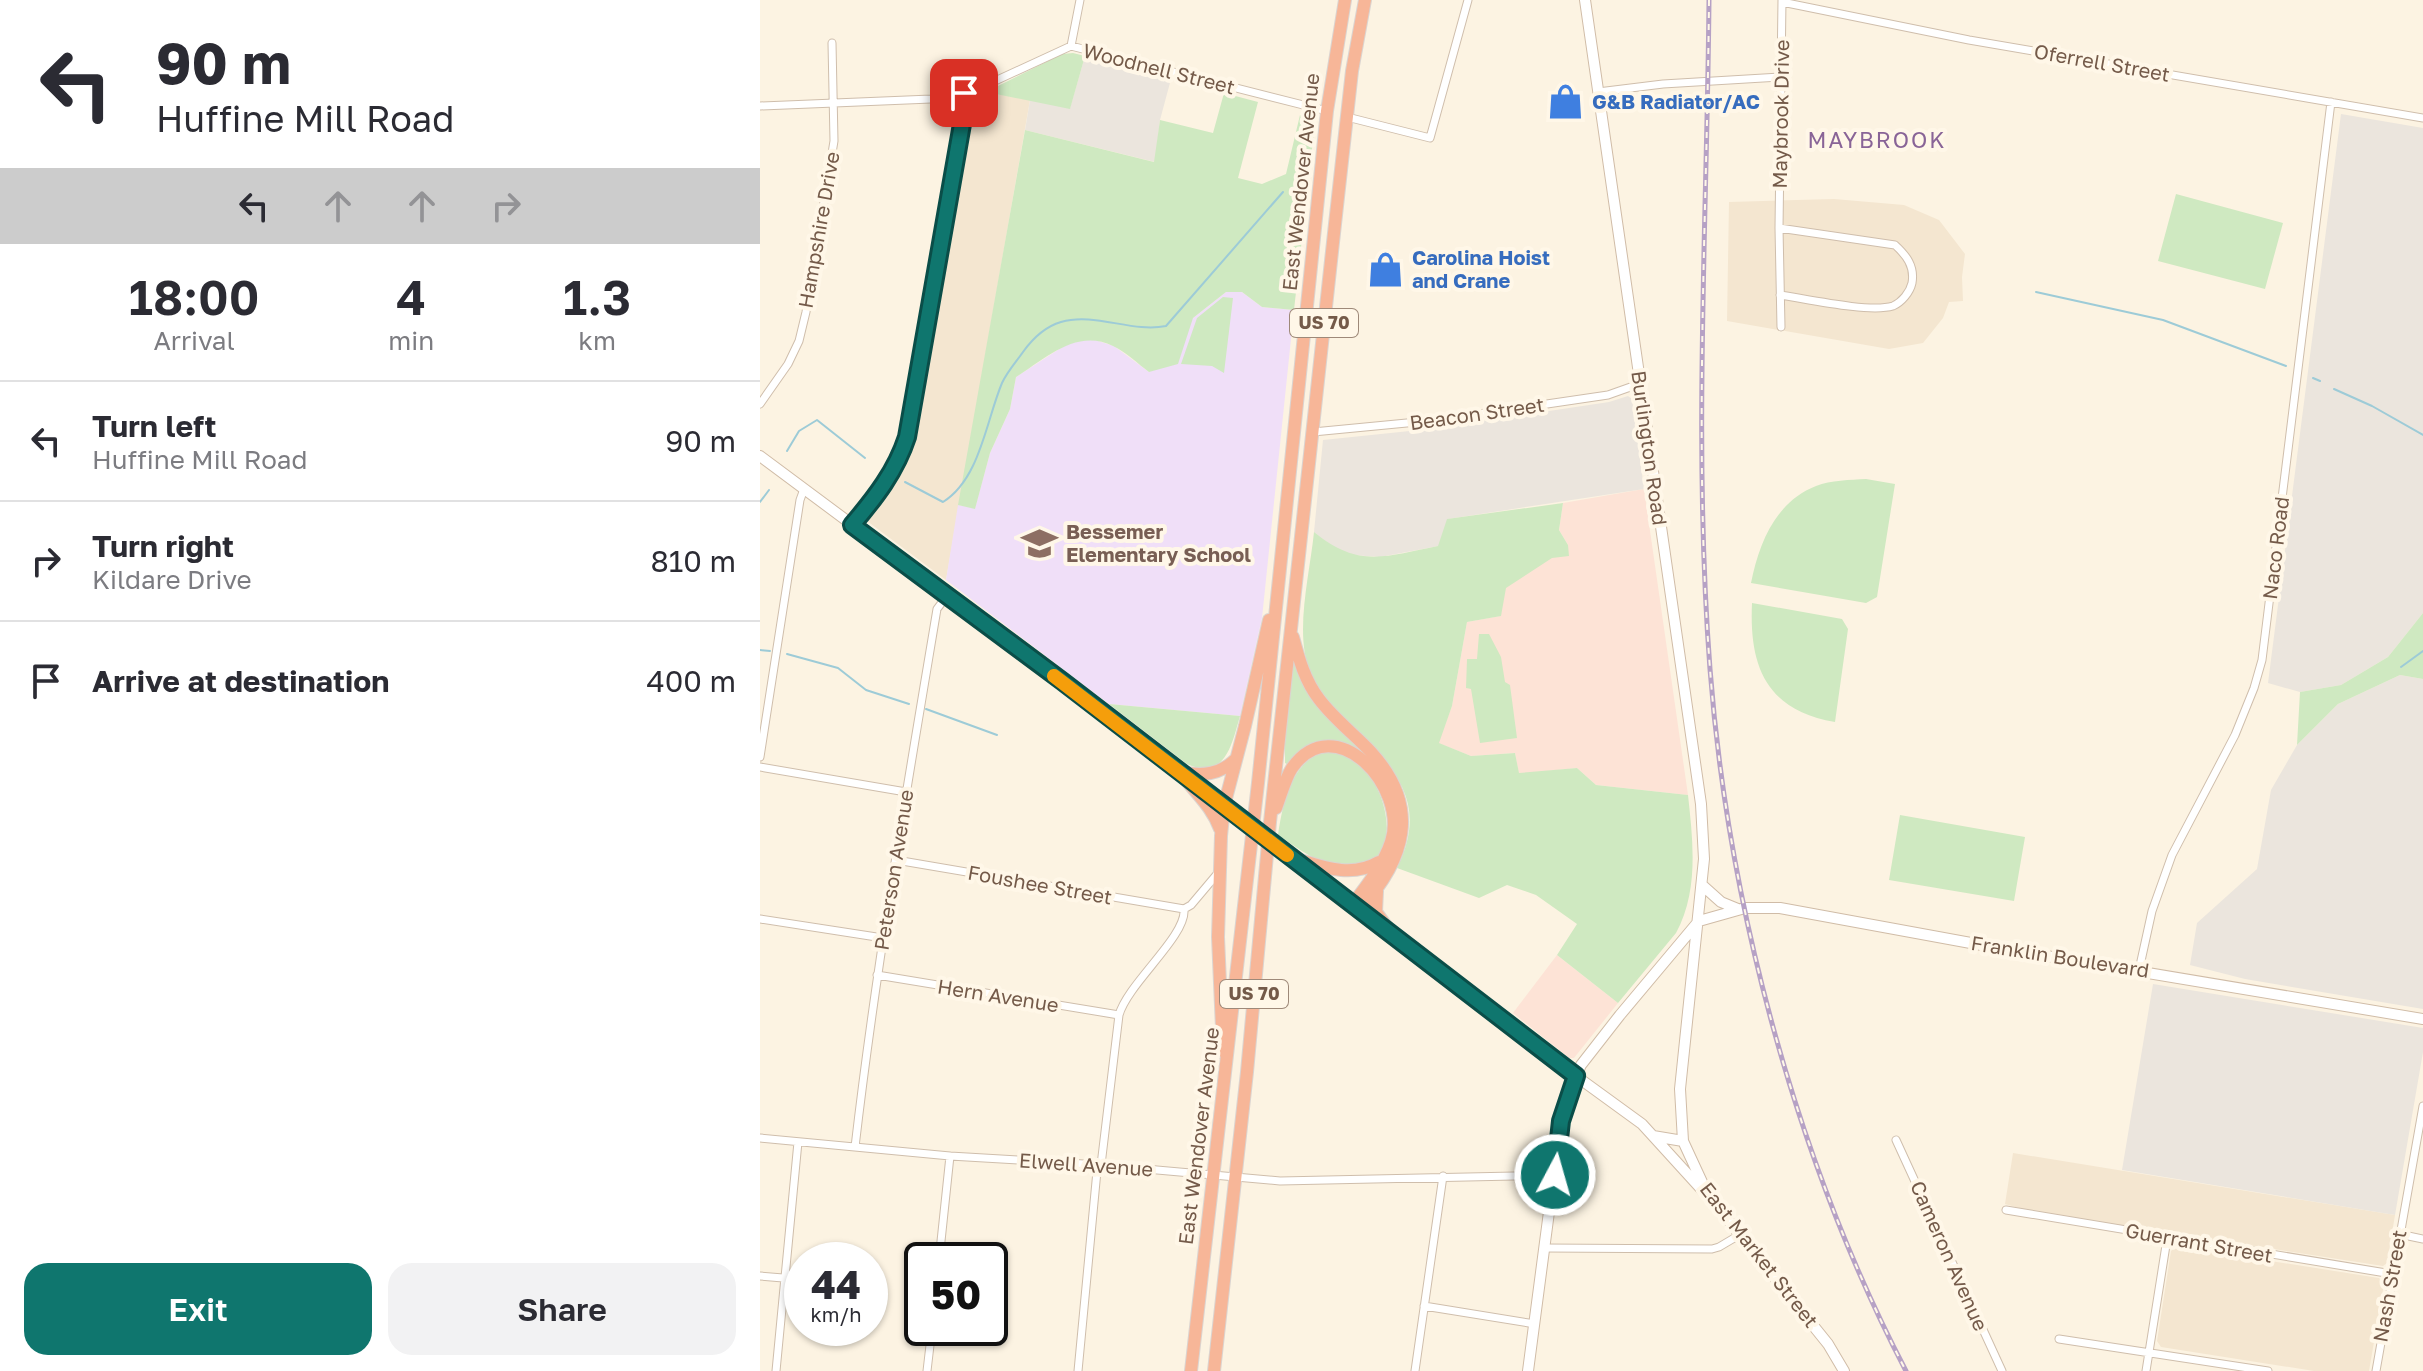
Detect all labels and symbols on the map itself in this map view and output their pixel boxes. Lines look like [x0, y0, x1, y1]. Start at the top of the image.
street label: Woodnell Street [1081, 38, 1238, 98]
street label: Oferrell Street [2032, 38, 2172, 86]
street label: Maybrook Drive [1767, 39, 1793, 189]
pin [930, 59, 998, 127]
street label: East Wendover Avenue [1277, 72, 1323, 292]
shop icon: G&B Radiator/AC [1547, 83, 1585, 121]
place label: G&B Radiator/AC [1592, 89, 1760, 113]
district label: MAYBROOK [1808, 126, 1946, 153]
street label: Hampshire Drive [792, 150, 844, 310]
place label: Carolina Hoist and Crane [1412, 245, 1550, 292]
shop icon: Carolina Hoist and Crane [1367, 251, 1405, 289]
road number: US 70 [1290, 309, 1358, 337]
street label: Burlington Road [1627, 369, 1673, 527]
street label: Beacon Street [1408, 392, 1546, 434]
street label: Naco Road [2257, 495, 2293, 601]
place label: Bessemer Elementary School [1066, 519, 1251, 566]
school or university icon: Bessemer Elementary School [1021, 525, 1059, 563]
street label: Peterson Avenue [868, 788, 918, 952]
street label: Foushee Street [966, 860, 1114, 909]
street label: Franklin Boulevard [1969, 930, 2151, 982]
street label: Hern Avenue [936, 974, 1061, 1016]
road number: US 70 [1220, 980, 1288, 1008]
street label: East Wendover Avenue [1173, 1026, 1223, 1246]
position arrow [1513, 1133, 1597, 1217]
street label: Elwell Avenue [1018, 1147, 1154, 1181]
street label: East Market Street [1696, 1177, 1824, 1332]
street label: Cameron Avenue [1906, 1177, 1994, 1334]
street label: Guerrant Street [2124, 1217, 2275, 1267]
street label: Nash Street [2367, 1228, 2411, 1344]
speed limit sign: 50 [904, 1242, 1008, 1346]

